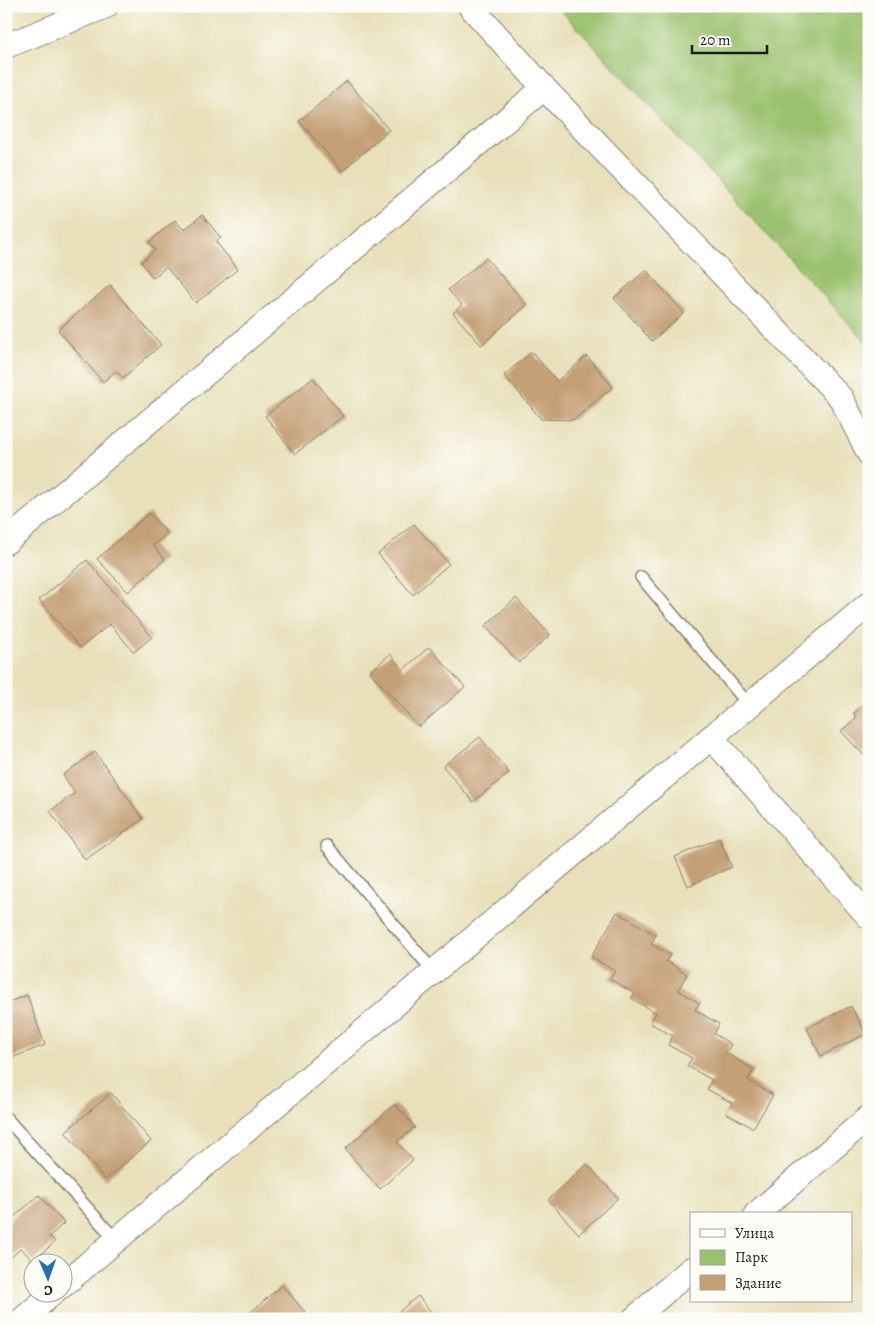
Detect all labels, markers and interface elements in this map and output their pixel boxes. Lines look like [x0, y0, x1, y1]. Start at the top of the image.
scale bar [692, 22, 768, 54]
text: 20 m [700, 30, 731, 50]
legend [690, 1212, 852, 1302]
text: Улица [735, 1223, 774, 1243]
text: Парк [735, 1247, 768, 1267]
north arrow [22, 1252, 72, 1302]
text: Здание [735, 1273, 782, 1293]
text: С [43, 1281, 53, 1300]

